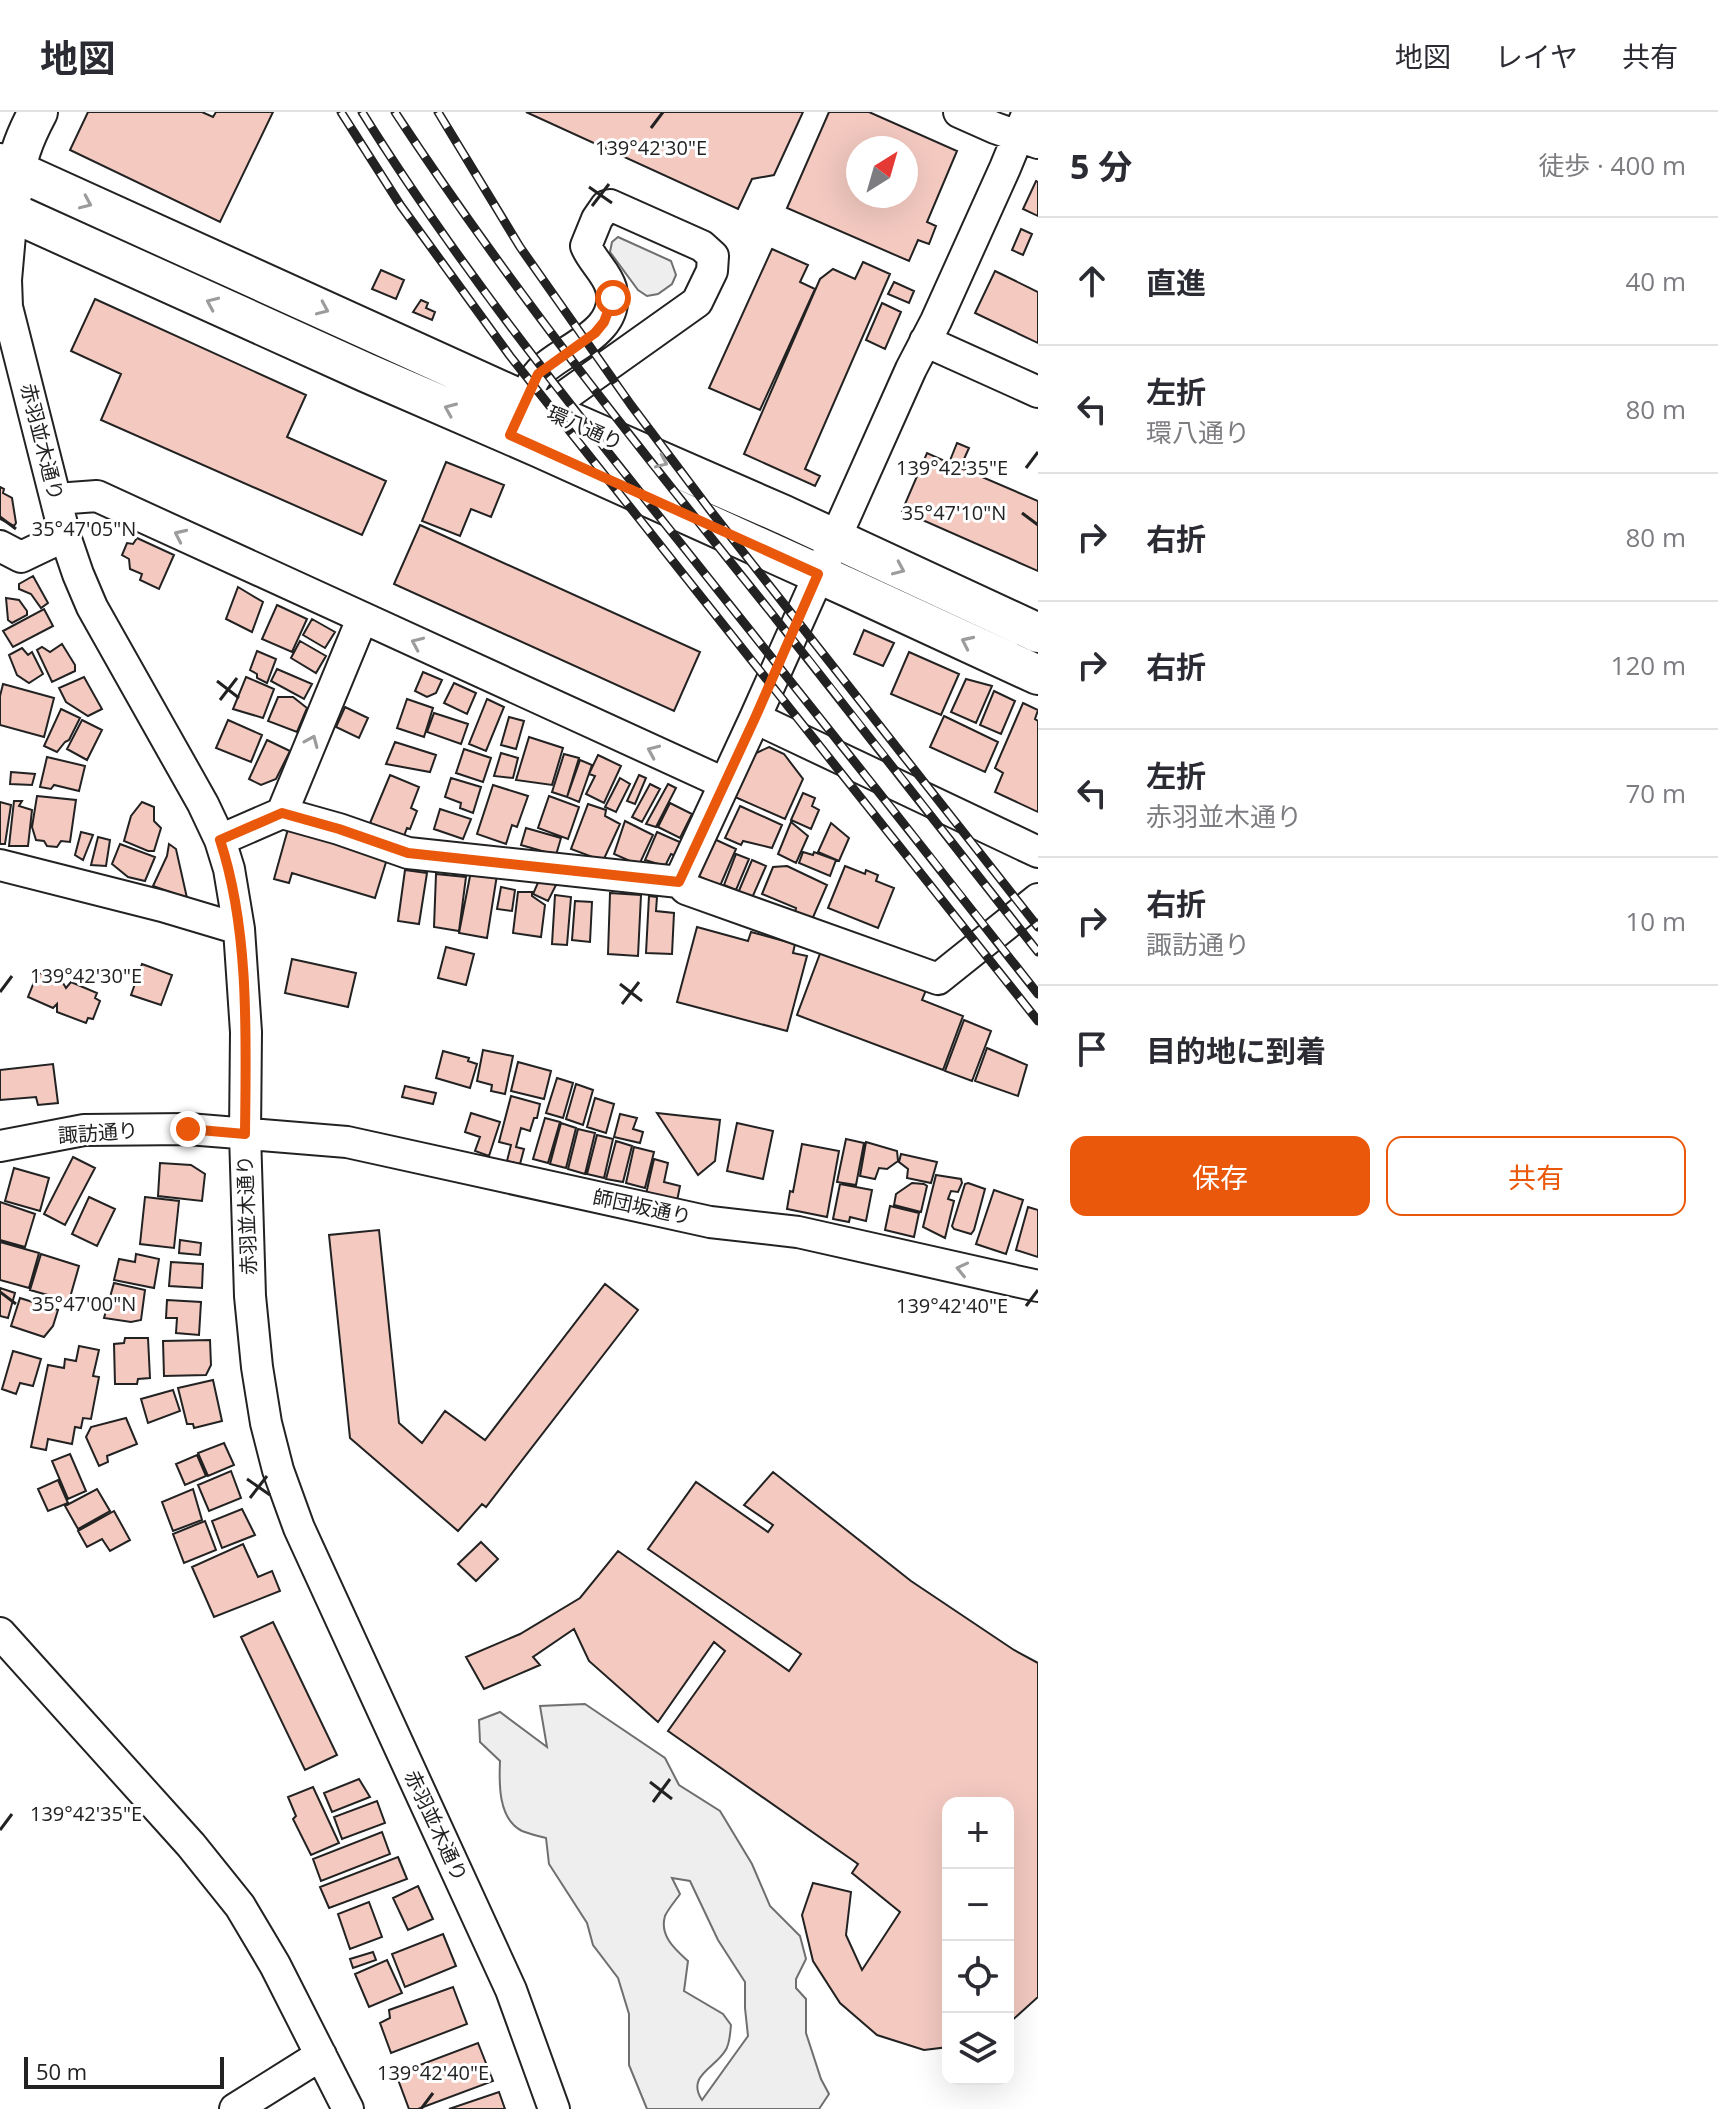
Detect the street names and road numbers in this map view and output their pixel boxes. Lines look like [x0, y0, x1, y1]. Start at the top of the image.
street label: 赤羽並木通り [15, 380, 70, 503]
street label: 環八通り [543, 399, 627, 456]
street label: 諏訪通り [57, 1116, 139, 1149]
street label: 赤羽並木通り [231, 1155, 262, 1275]
street label: 師団坂通り [590, 1183, 694, 1230]
street label: 赤羽並木通り [399, 1766, 474, 1886]

